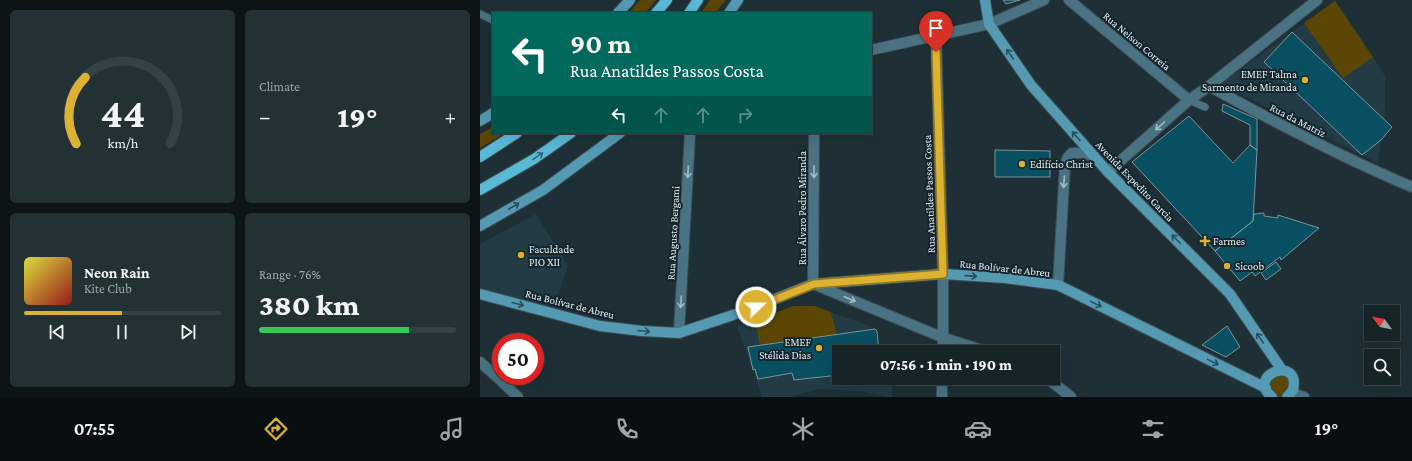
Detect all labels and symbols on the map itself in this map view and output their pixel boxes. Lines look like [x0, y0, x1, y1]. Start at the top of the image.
street label: Rua Nelson Correia [1101, 9, 1173, 73]
pin [919, 11, 953, 52]
one-way arrow [1006, 49, 1014, 60]
place label: EMEF Talma Sarmento de Miranda [1202, 68, 1297, 93]
marker: EMEF Talma Sarmento de Miranda [1300, 75, 1310, 85]
street label: Rua da Matriz [1268, 101, 1328, 139]
one-way arrow [1155, 122, 1166, 131]
one-way arrow [1071, 131, 1080, 141]
street label: Rua Anatildes Passos Costa [921, 135, 937, 253]
street label: Avenida Expedito Garcia [1093, 138, 1177, 224]
street label: Rua Álvaro Pedro Miranda [796, 151, 808, 265]
one-way arrow [532, 152, 543, 160]
place label: Edifício Christ [1030, 158, 1093, 170]
marker: Edifício Christ [1017, 159, 1027, 169]
one-way arrow [684, 165, 691, 178]
one-way arrow [810, 165, 818, 178]
one-way arrow [1061, 175, 1068, 188]
street label: Rua Augusto Bergami [665, 186, 682, 280]
one-way arrow [508, 202, 520, 210]
one-way arrow [1171, 235, 1181, 244]
place label: Farmes [1213, 235, 1245, 247]
marker: Farmes [1200, 236, 1210, 246]
place label: Faculdade PIO XII [529, 243, 574, 268]
marker: Faculdade PIO XII [516, 250, 526, 260]
street label: Rua Bolívar de Abreu [959, 257, 1051, 279]
place label: Sicoob [1235, 260, 1264, 272]
marker: Sicoob [1222, 261, 1232, 271]
one-way arrow [964, 272, 977, 279]
position arrow [735, 286, 777, 328]
street label: Rua Bolívar de Abreu [524, 287, 616, 321]
one-way arrow [677, 295, 684, 308]
one-way arrow [843, 296, 855, 303]
one-way arrow [511, 301, 524, 308]
one-way arrow [1090, 301, 1102, 308]
north arrow [1364, 305, 1400, 341]
one-way arrow [637, 328, 650, 335]
speed limit sign: 50 [492, 333, 544, 385]
one-way arrow [1256, 333, 1264, 344]
place label: EMEF Stélida Dias [759, 336, 812, 361]
marker: EMEF Stélida Dias [814, 343, 824, 353]
one-way arrow [1207, 359, 1219, 366]

